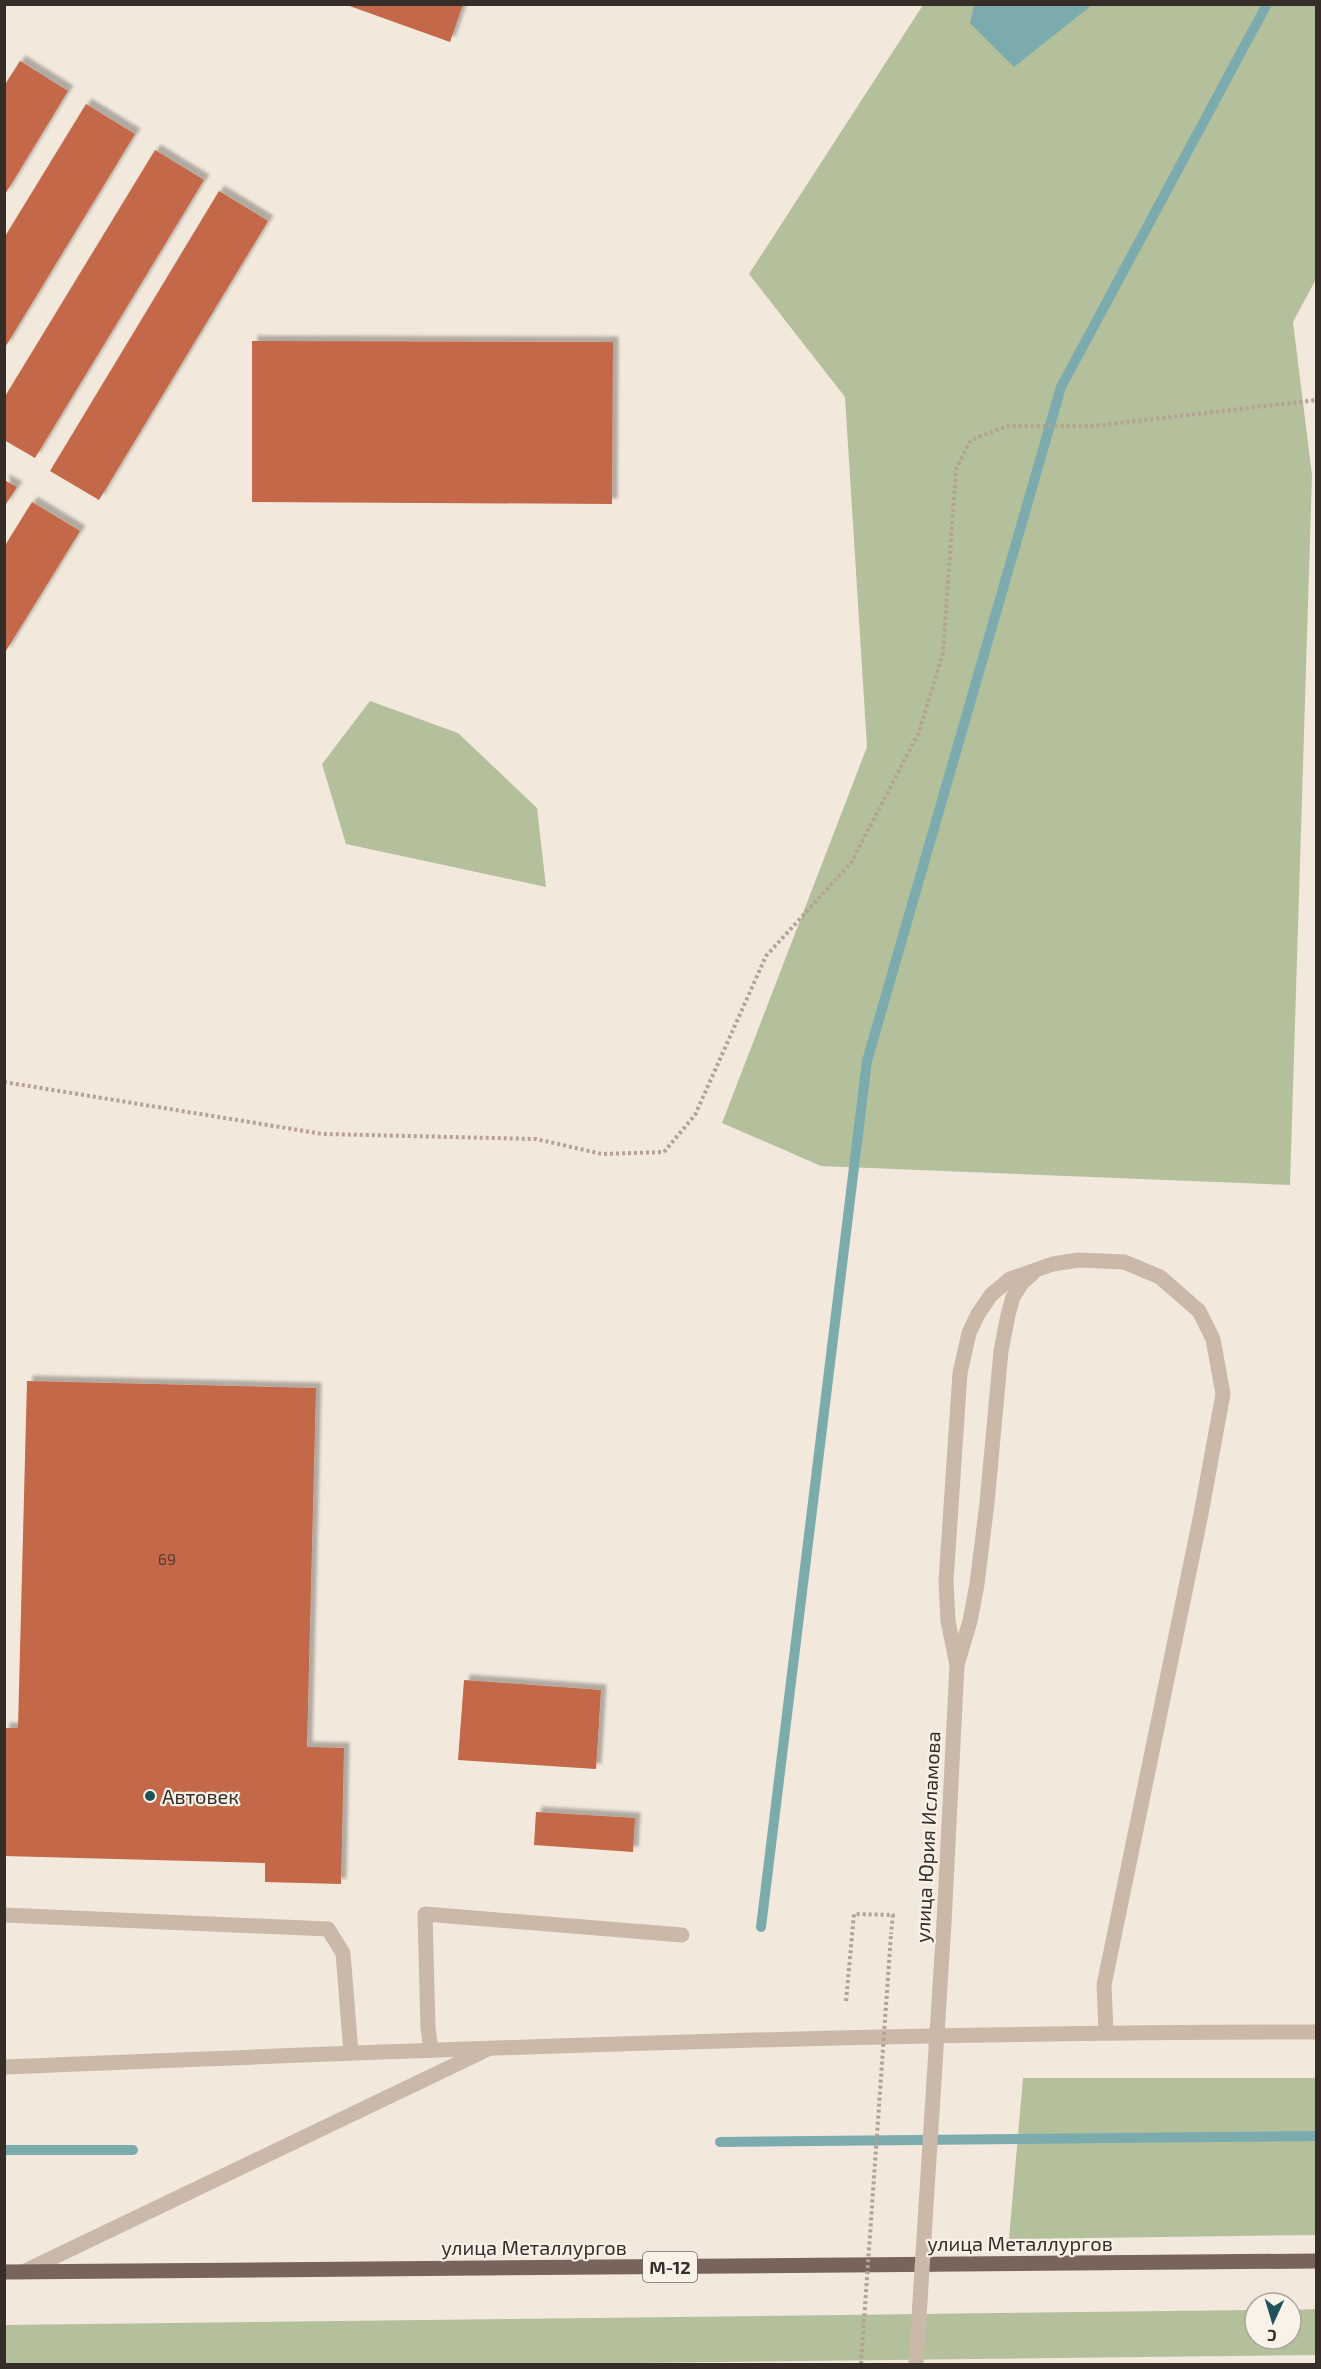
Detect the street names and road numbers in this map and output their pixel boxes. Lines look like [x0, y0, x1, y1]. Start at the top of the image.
street label: улица Юрия Исламова [909, 1731, 946, 1944]
street label: улица Металлургов [927, 2231, 1113, 2256]
street label: улица Металлургов [441, 2235, 627, 2260]
road number: М-12 [643, 2252, 697, 2282]

